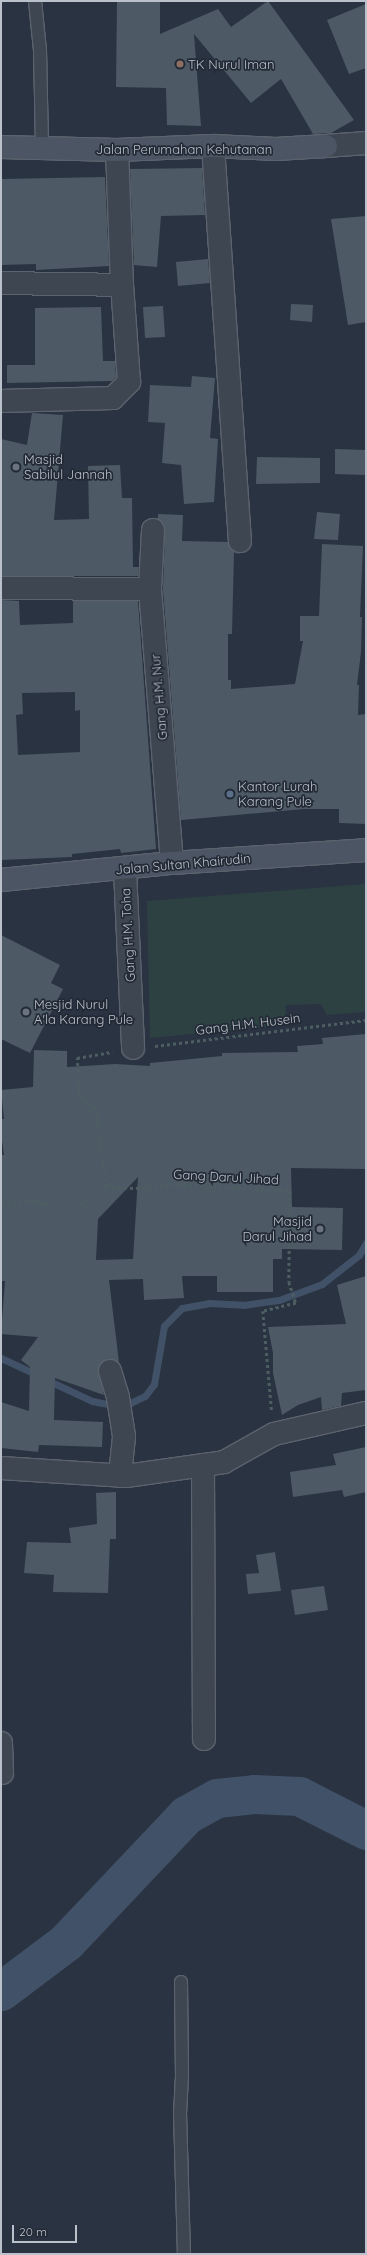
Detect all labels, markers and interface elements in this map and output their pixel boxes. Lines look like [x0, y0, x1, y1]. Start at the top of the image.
place label: TK Nurul Iman [188, 56, 274, 72]
marker: TK Nurul Iman [175, 59, 185, 69]
street label: Jalan Perumahan Kehutanan [96, 141, 272, 157]
place label: Masjid Sabilul Jannah [24, 452, 112, 483]
marker: Masjid Sabilul Jannah [11, 462, 21, 472]
street label: Gang H.M. Nur [147, 653, 171, 741]
place label: Kantor Lurah Karang Pule [238, 779, 317, 810]
marker: Kantor Lurah Karang Pule [225, 789, 235, 799]
street label: Jalan Sultan Khairudin [115, 850, 251, 878]
street label: Gang H.M. Toha [118, 888, 138, 982]
place label: Mesjid Nurul A'la Karang Pule [34, 997, 133, 1028]
marker: Mesjid Nurul A'la Karang Pule [21, 1007, 31, 1017]
street label: Gang H.M. Husein [195, 1010, 301, 1038]
street label: Gang Darul Jihad [173, 1166, 279, 1188]
place label: Masjid Darul Jihad [242, 1214, 312, 1245]
marker: Masjid Darul Jihad [315, 1224, 325, 1234]
scale bar [14, 2217, 79, 2243]
text: 20 m [19, 2224, 47, 2239]

